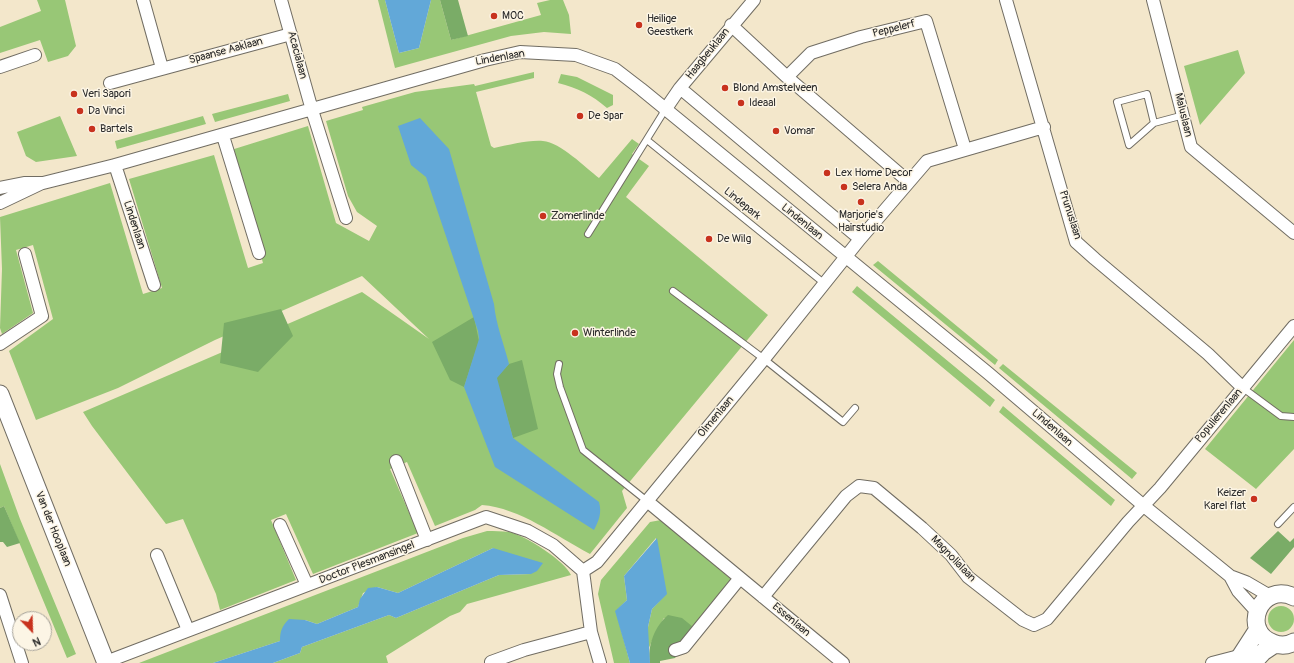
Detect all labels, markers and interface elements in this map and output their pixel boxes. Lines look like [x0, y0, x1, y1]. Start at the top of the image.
place label: MOC [502, 9, 524, 23]
marker: MOC [489, 11, 499, 21]
place label: Heilige Geestkerk [647, 12, 693, 38]
street label: Peppelerf [871, 17, 917, 41]
marker: Heilige Geestkerk [634, 20, 644, 30]
street label: Haagbeuklaan [683, 26, 733, 82]
street label: Acacialaan [284, 30, 310, 80]
street label: Spaanse Aaklaan [188, 35, 264, 67]
street label: Lindenlaan [474, 47, 526, 69]
place label: Blond Amstelveen [733, 81, 817, 95]
marker: Blond Amstelveen [720, 83, 730, 93]
place label: Veri Sapori [82, 87, 131, 101]
marker: Veri Sapori [69, 89, 79, 99]
street label: Maluslaan [1171, 92, 1195, 138]
place label: Ideaal [749, 96, 776, 110]
marker: Ideaal [736, 98, 746, 108]
place label: Da Vinci [88, 104, 125, 118]
marker: Da Vinci [75, 106, 85, 116]
place label: De Spar [588, 109, 623, 123]
marker: De Spar [575, 111, 585, 121]
place label: Bartels [100, 122, 133, 136]
marker: Bartels [87, 124, 97, 134]
place label: Vomar [784, 124, 815, 138]
marker: Vomar [771, 126, 781, 136]
place label: Lex Home Decor [835, 166, 912, 180]
marker: Lex Home Decor [822, 168, 832, 178]
place label: Selera Anda [852, 180, 907, 194]
marker: Selera Anda [839, 182, 849, 192]
street label: Lindepark [721, 185, 763, 223]
street label: Prunuslaan [1056, 189, 1084, 241]
marker: Marjorie's Hairstudio [856, 197, 866, 207]
street label: Lindenlaan [120, 199, 148, 251]
street label: Lindenlaan [778, 201, 826, 243]
place label: Marjorie's Hairstudio [838, 208, 884, 234]
place label: Zomerlinde [551, 209, 604, 223]
marker: Zomerlinde [538, 211, 548, 221]
place label: De Wilg [717, 232, 751, 246]
marker: De Wilg [704, 234, 714, 244]
place label: Winterlinde [583, 326, 636, 340]
marker: Winterlinde [570, 328, 580, 338]
street label: Populierenlaan [1193, 386, 1245, 446]
street label: Olmenlaan [695, 394, 737, 440]
street label: Lindenlaan [1029, 407, 1075, 449]
place label: Keizer Karel flat [1204, 486, 1246, 512]
street label: Van der Hooplaan [32, 489, 74, 569]
marker: Keizer Karel flat [1249, 494, 1259, 504]
street label: Magnolialaan [928, 533, 978, 585]
street label: Doctor Plesmansingel [317, 539, 417, 587]
street label: Essenlaan [769, 600, 813, 640]
north arrow [12, 611, 52, 651]
text: N [31, 634, 42, 649]

